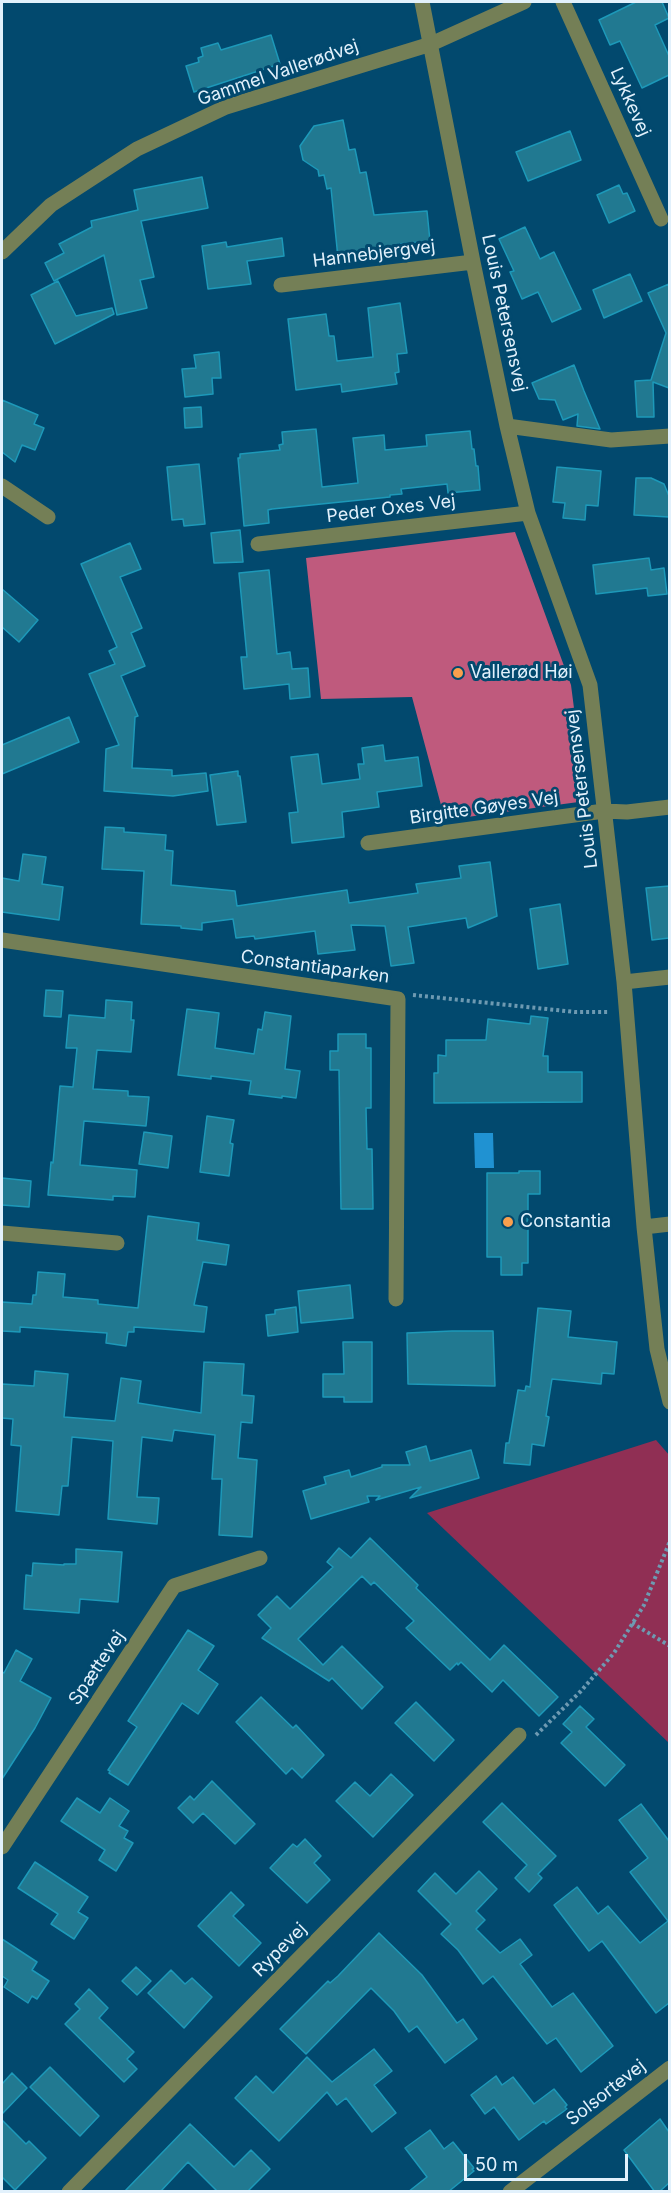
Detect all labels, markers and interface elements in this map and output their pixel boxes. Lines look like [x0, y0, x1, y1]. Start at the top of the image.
street label: Gammel Vallerødvej [195, 35, 361, 111]
street label: Lykkevej [605, 64, 655, 140]
street label: Louis Petersensvej [477, 232, 531, 394]
street label: Hannebjergvej [312, 236, 436, 272]
street label: Peder Oxes Vej [325, 490, 457, 528]
place label: Vallerød Høi [470, 662, 573, 684]
marker: Vallerød Høi [451, 666, 465, 680]
street label: Louis Petersensvej [562, 708, 602, 870]
street label: Birgitte Gøyes Vej [408, 787, 560, 829]
street label: Constantiaparken [239, 946, 391, 988]
place label: Constantia [520, 1211, 611, 1233]
marker: Constantia [501, 1215, 515, 1229]
street label: Spættevej [64, 1627, 130, 1709]
street label: Rypevej [249, 1919, 311, 1981]
street label: Solsortevej [562, 2055, 650, 2131]
scale bar [467, 2142, 630, 2180]
text: 50 m [475, 2154, 518, 2175]

